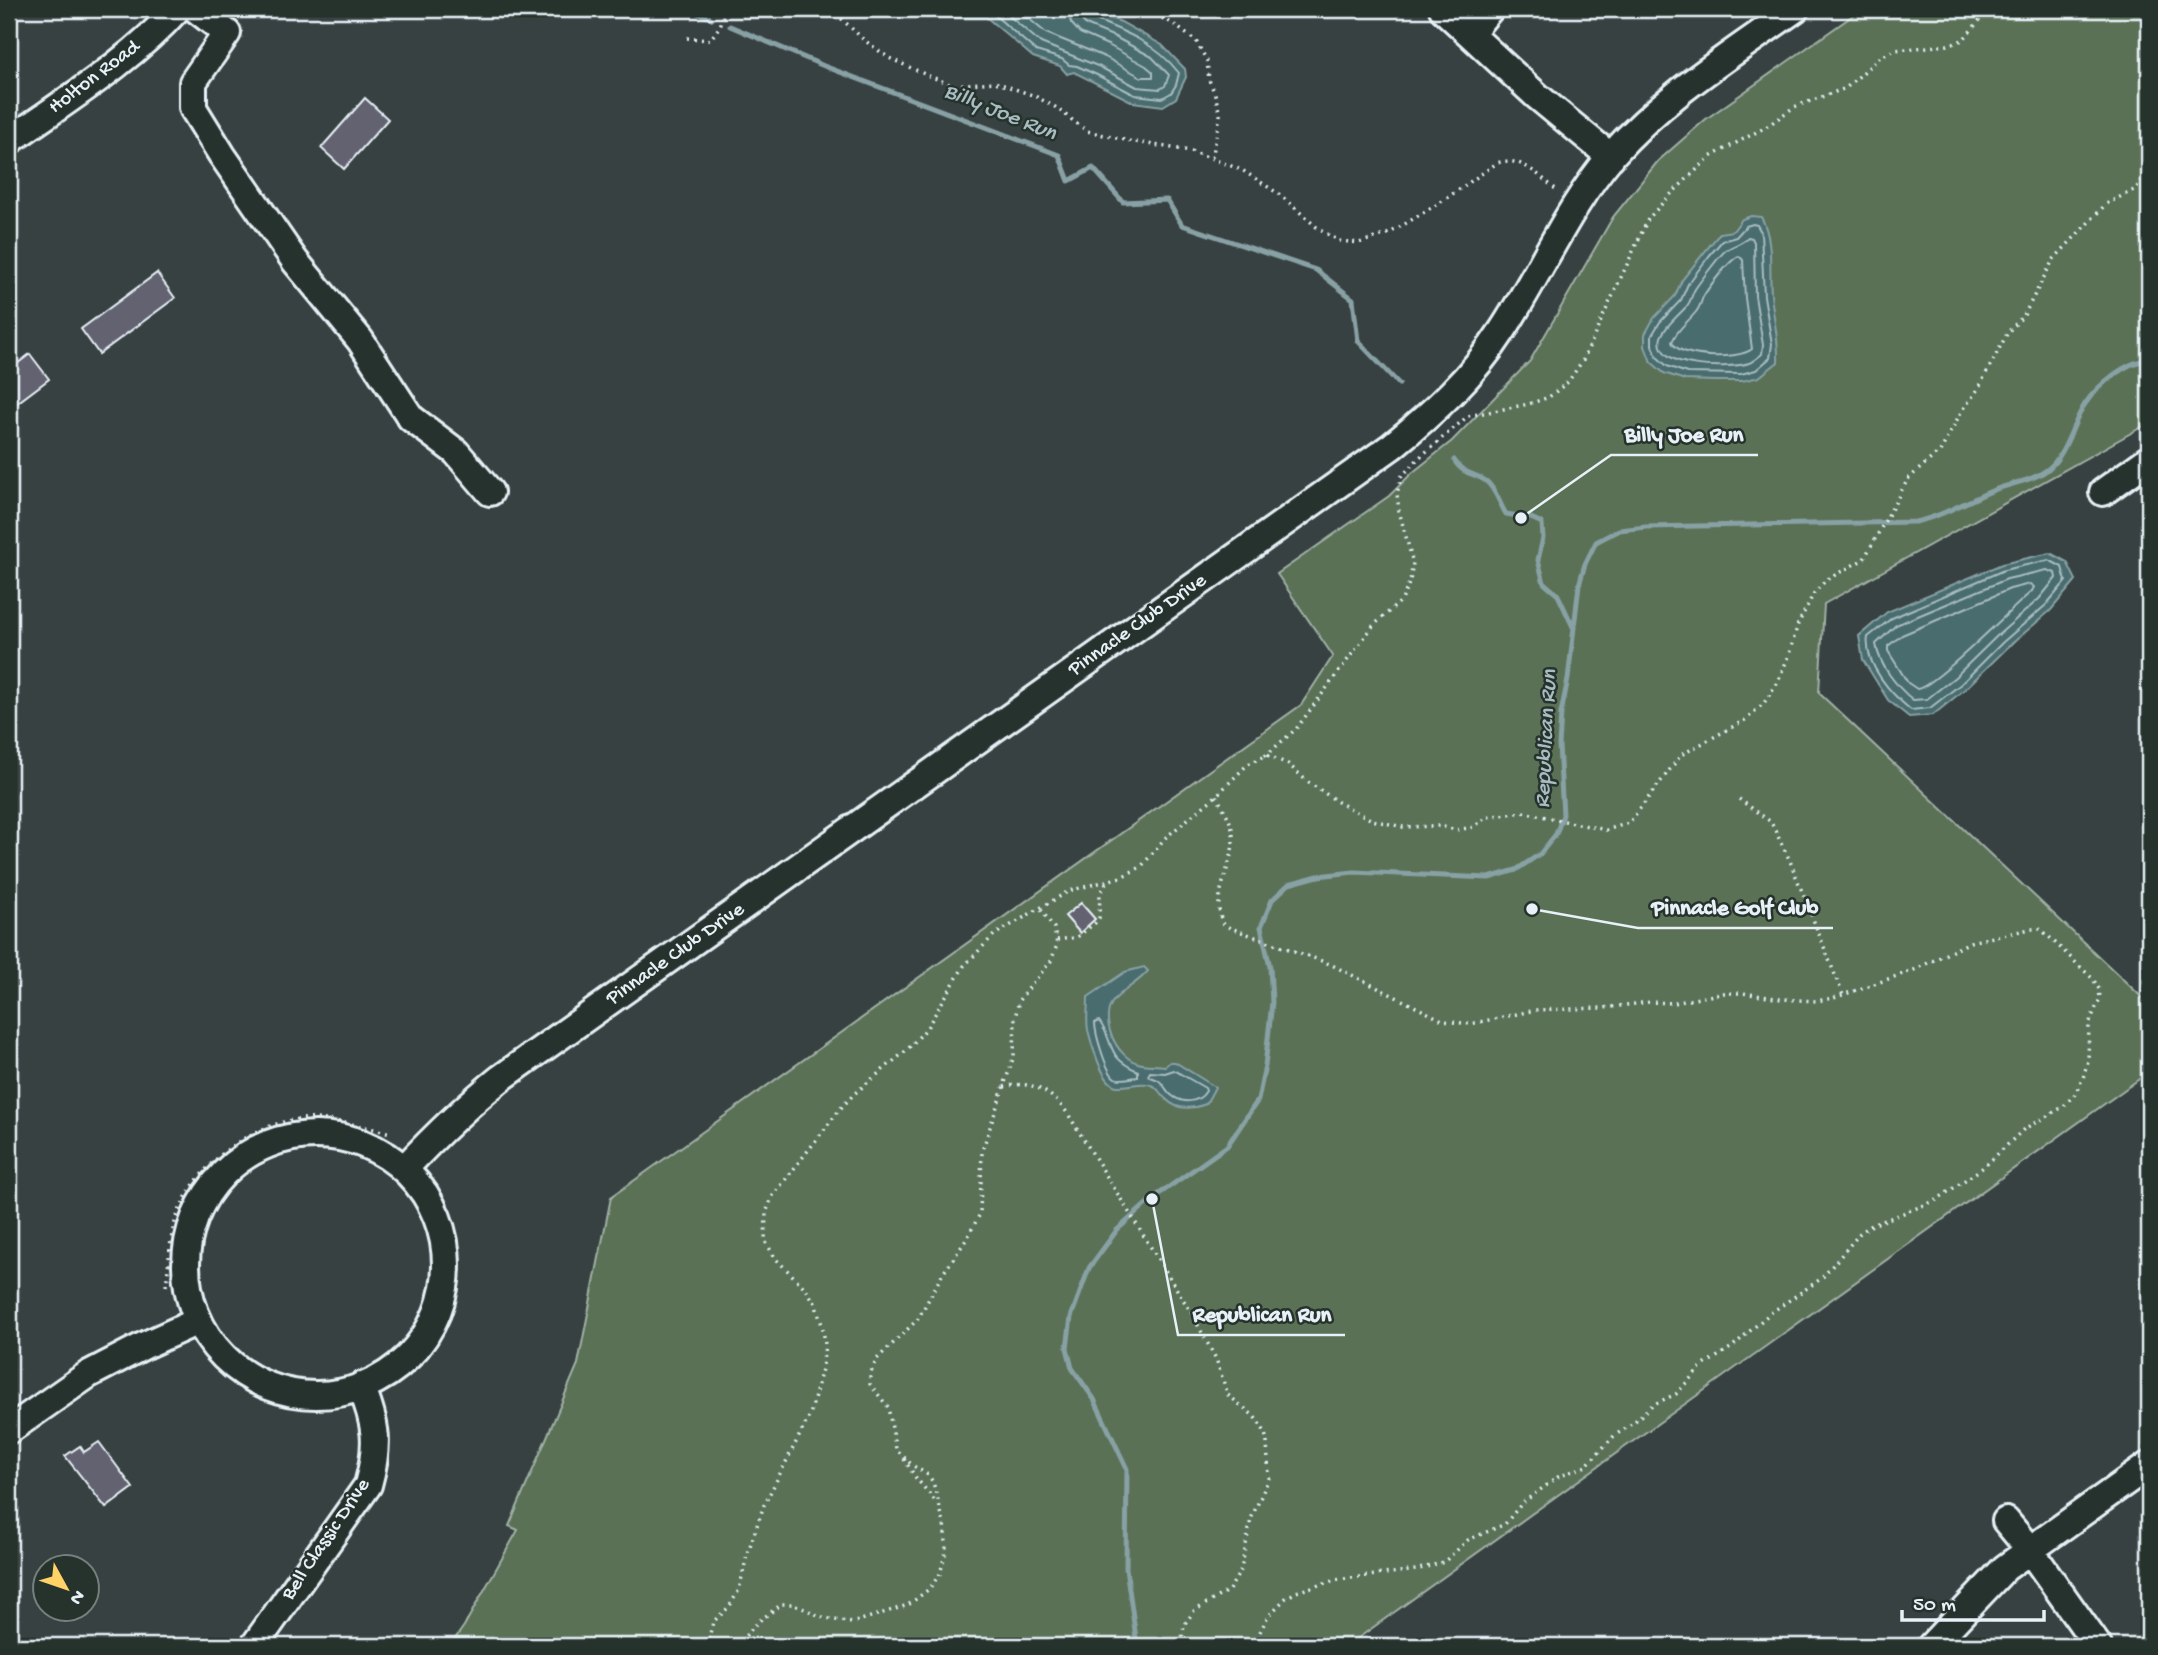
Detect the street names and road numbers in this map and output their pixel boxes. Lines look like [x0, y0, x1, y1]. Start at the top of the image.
street label: Holton Road [44, 35, 147, 120]
street label: Pinnacle Club Drive [1063, 568, 1213, 684]
street label: Pinnacle Club Drive [601, 897, 751, 1013]
street label: Bell Classic Drive [277, 1473, 378, 1606]

